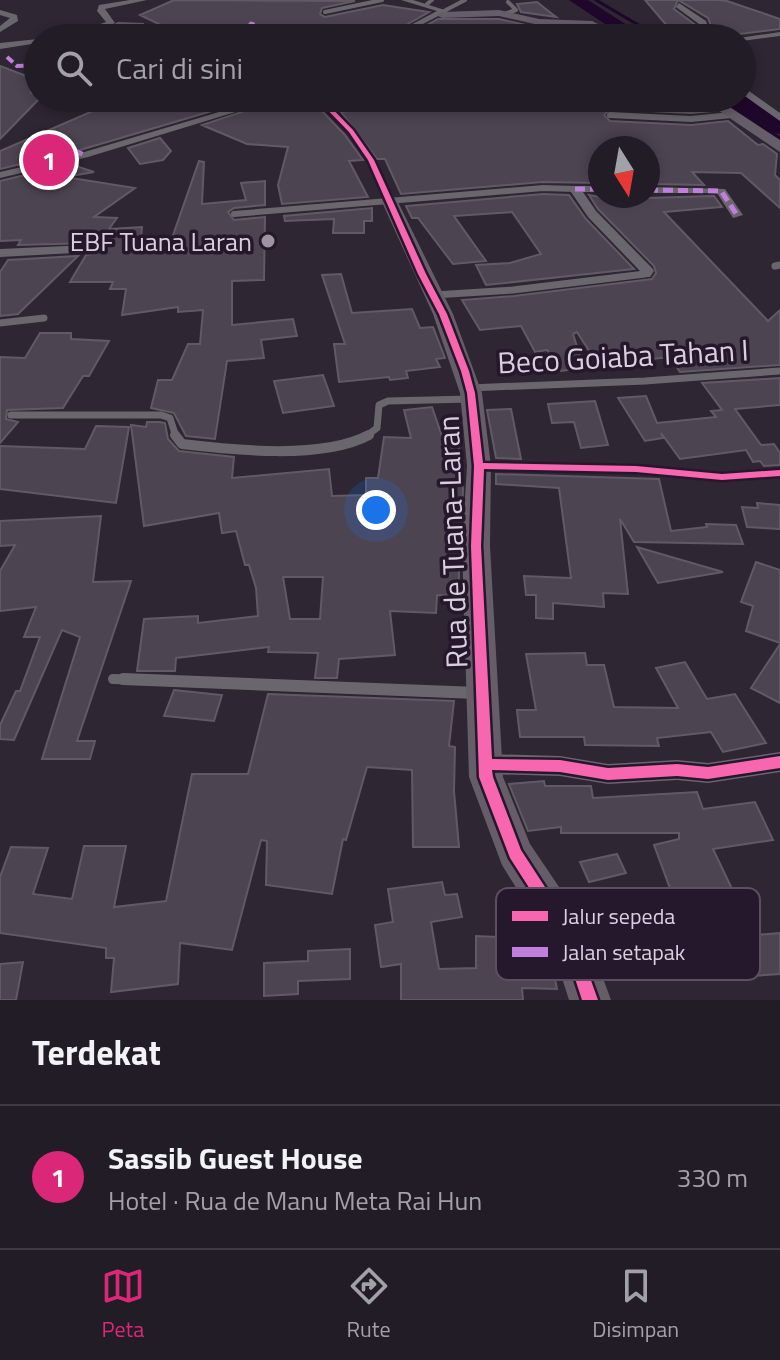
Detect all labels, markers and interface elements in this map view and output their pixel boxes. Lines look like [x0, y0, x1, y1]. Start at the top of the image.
search box [24, 24, 756, 112]
text: Cari di sini [116, 45, 243, 91]
icon: search [52, 46, 96, 90]
pin: 1 [23, 130, 75, 190]
north arrow [588, 136, 660, 208]
place label: EBF Tuana Laran [70, 222, 252, 261]
marker: EBF Tuana Laran [259, 232, 277, 250]
street label: Beco Goiaba Tahan I [496, 326, 750, 386]
street label: Rua de Tuana-Laran [425, 415, 479, 669]
your location [356, 490, 396, 530]
legend [496, 888, 760, 980]
text: Jalur sepeda [562, 899, 675, 933]
text: Jalan setapak [562, 935, 686, 969]
text: Terdekat [32, 1026, 161, 1078]
text: Sassib Guest House [108, 1135, 363, 1181]
text: 1 [51, 1158, 65, 1197]
text: 330 m [677, 1158, 748, 1197]
text: Hotel · Rua de Manu Meta Rai Hun [108, 1181, 482, 1220]
tab: Peta [101, 1264, 145, 1346]
tab: Rute [347, 1264, 391, 1346]
tab: Disimpan [592, 1264, 679, 1346]

